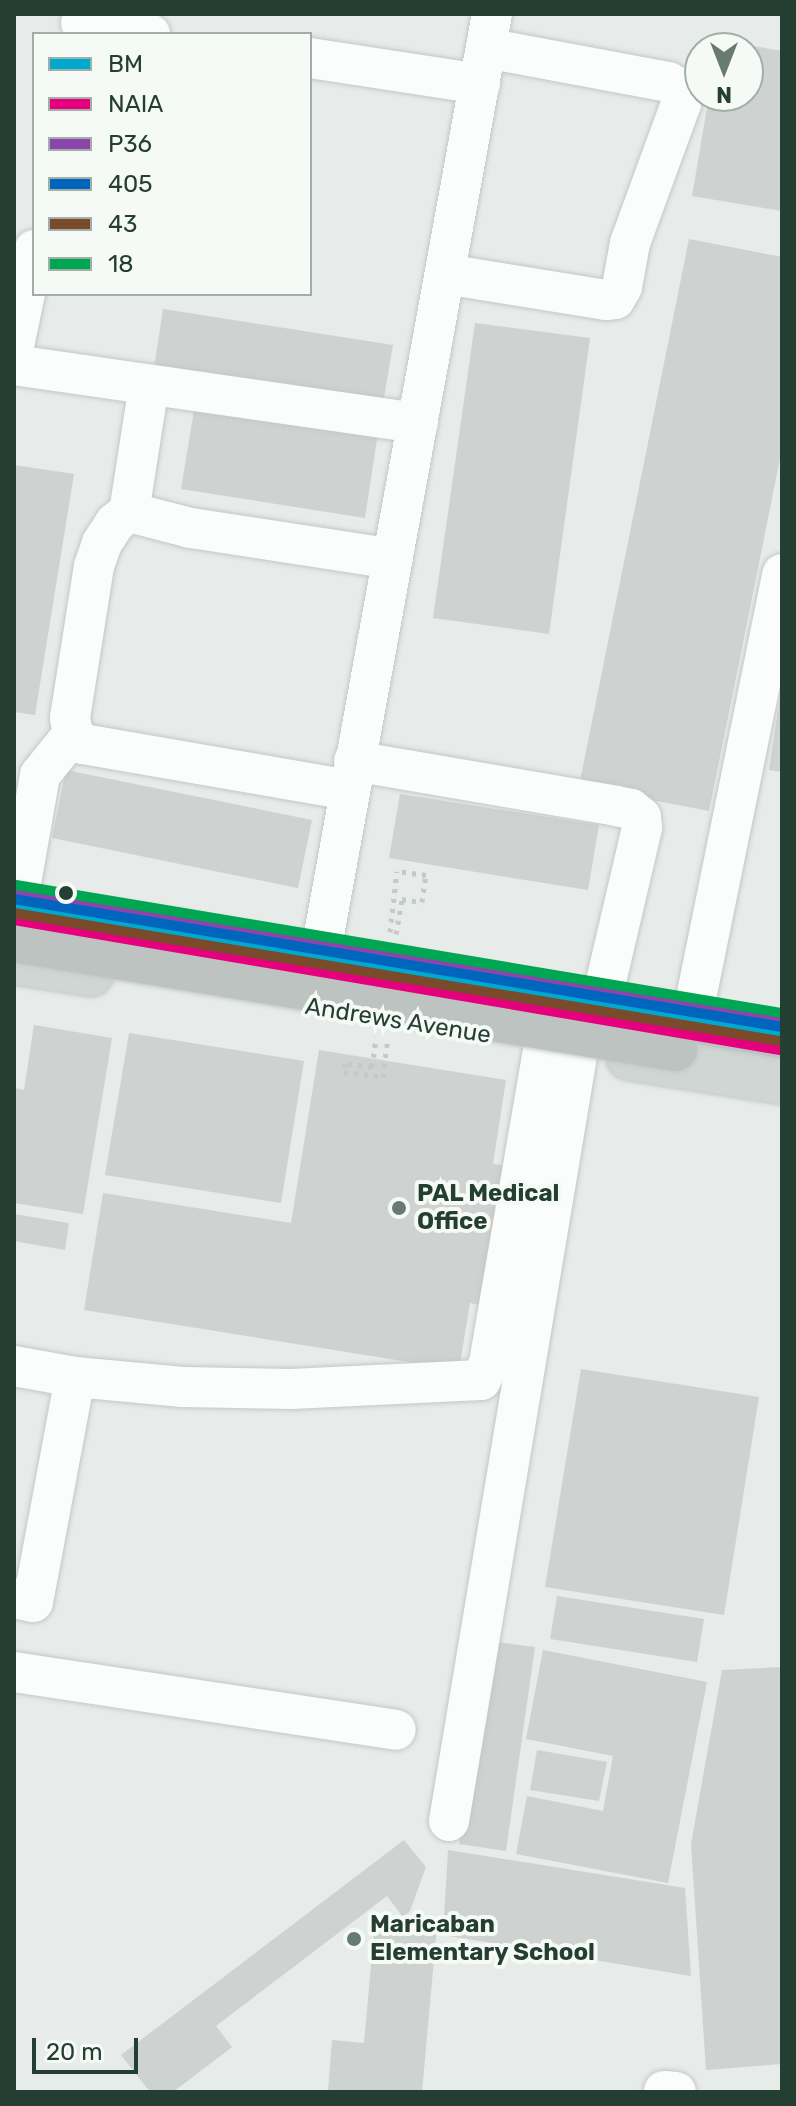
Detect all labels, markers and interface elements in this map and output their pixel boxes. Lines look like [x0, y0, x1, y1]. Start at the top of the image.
legend [32, 32, 312, 296]
north arrow [684, 32, 764, 112]
text: BM [108, 50, 143, 78]
text: N [716, 81, 732, 108]
text: NAIA [108, 90, 163, 118]
text: P36 [108, 130, 152, 158]
text: 405 [108, 170, 152, 198]
text: 43 [108, 210, 137, 238]
text: 18 [108, 250, 134, 278]
unlabelled marker [58, 885, 74, 901]
street label: Andrews Avenue [303, 992, 493, 1050]
place label: PAL Medical Office [417, 1180, 560, 1236]
marker: PAL Medical Office [388, 1197, 410, 1219]
place label: Maricaban Elementary School [370, 1911, 596, 1967]
marker: Maricaban Elementary School [345, 1930, 363, 1948]
scale bar [36, 2022, 142, 2072]
text: 20 m [46, 2038, 103, 2066]

